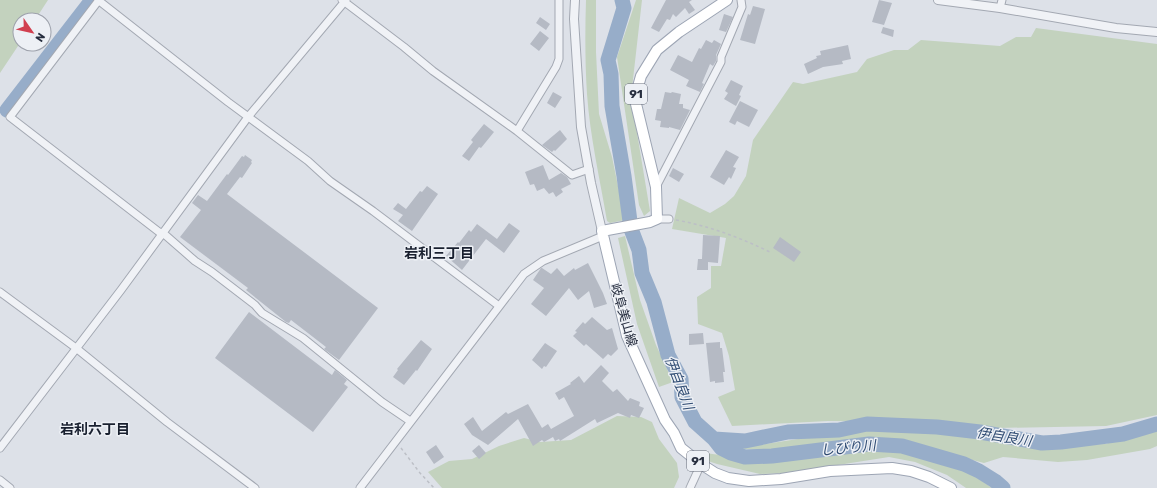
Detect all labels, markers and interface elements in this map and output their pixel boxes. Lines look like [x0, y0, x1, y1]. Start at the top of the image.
north arrow [12, 12, 52, 52]
text: N [32, 30, 47, 44]
road number: 91 [625, 84, 647, 104]
district label: 岩利三丁目 [404, 245, 474, 262]
street label: 岐阜美山線 [608, 282, 640, 348]
water label: 伊自良川 [661, 354, 698, 414]
district label: 岩利六丁目 [60, 421, 130, 438]
water label: 伊自良川 [975, 424, 1035, 450]
water label: しびり川 [819, 437, 879, 459]
road number: 91 [687, 451, 709, 471]

